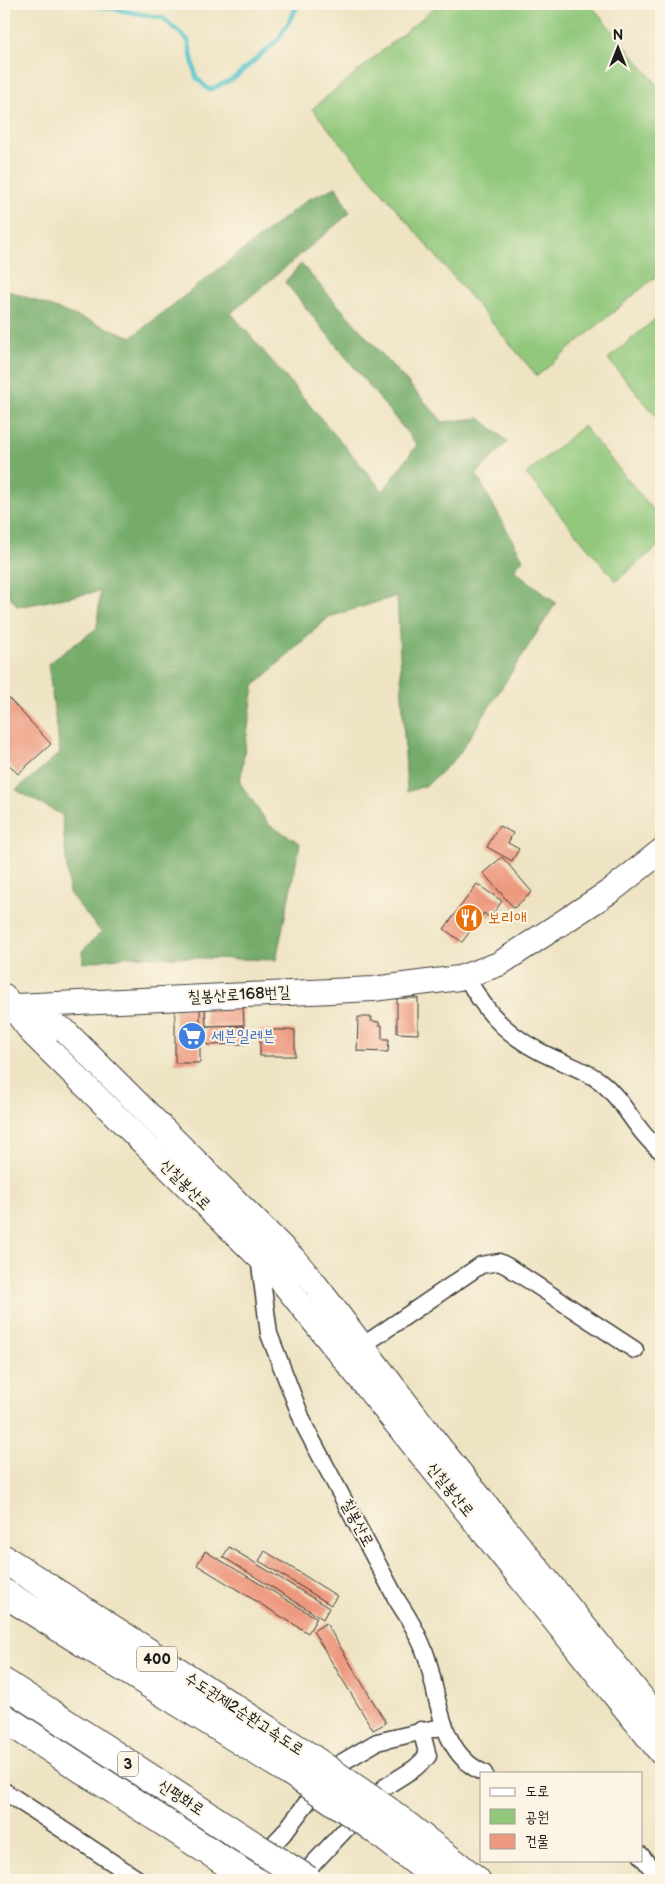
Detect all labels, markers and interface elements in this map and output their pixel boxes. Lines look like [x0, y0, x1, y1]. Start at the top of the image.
north arrow [592, 22, 642, 72]
text: N [613, 27, 623, 44]
restaurant icon: 보리애 [454, 903, 484, 933]
place label: 보리애 [488, 909, 527, 928]
street label: 칠봉산로168번길 [187, 983, 291, 1007]
supermarket icon: 세븐일레븐 [177, 1021, 207, 1051]
place label: 세븐일레븐 [211, 1027, 275, 1046]
street label: 신칠봉산로 [156, 1156, 214, 1214]
street label: 신칠봉산로 [422, 1459, 478, 1521]
street label: 칠봉산로 [337, 1496, 377, 1550]
road number: 400 [137, 1646, 177, 1672]
street label: 수도권제2순환고속도로 [181, 1668, 307, 1760]
road number: 3 [118, 1752, 138, 1776]
legend [480, 1772, 642, 1862]
street label: 신평화로 [154, 1776, 208, 1820]
text: 도로 [525, 1782, 549, 1801]
text: 공원 [525, 1808, 549, 1827]
text: 건물 [525, 1832, 549, 1851]

